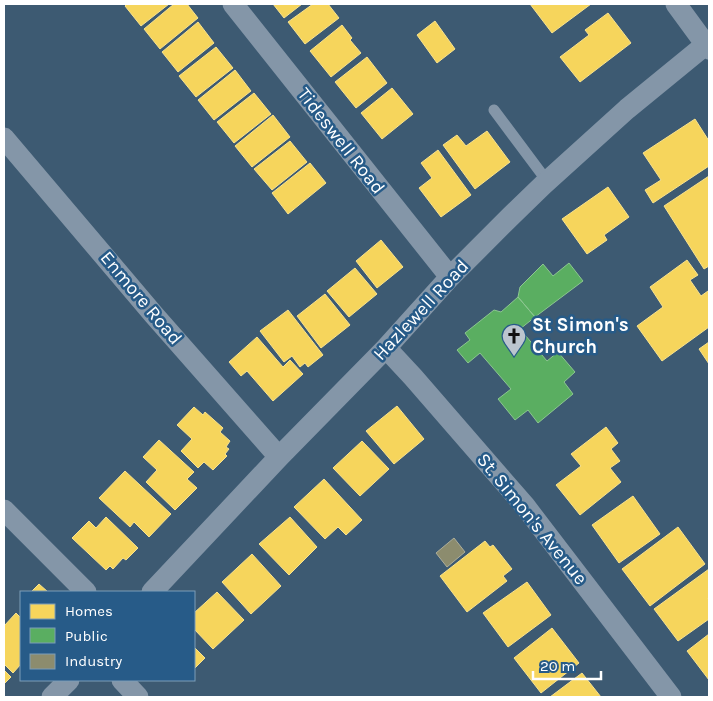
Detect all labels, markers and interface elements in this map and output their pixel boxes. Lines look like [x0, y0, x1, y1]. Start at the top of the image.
street label: Tideswell Road [293, 84, 389, 198]
street label: Enmore Road [96, 247, 186, 349]
street label: Hazlewell Road [369, 255, 473, 365]
place label: St Simon's Church [532, 314, 629, 358]
church icon: St Simon's Church [501, 323, 527, 357]
street label: St. Simon's Avenue [472, 449, 592, 589]
legend [20, 591, 195, 681]
text: Homes [65, 602, 113, 620]
text: Public [65, 627, 108, 645]
scale bar [533, 648, 600, 680]
text: Industry [65, 652, 122, 670]
text: 20 m [540, 657, 575, 675]

